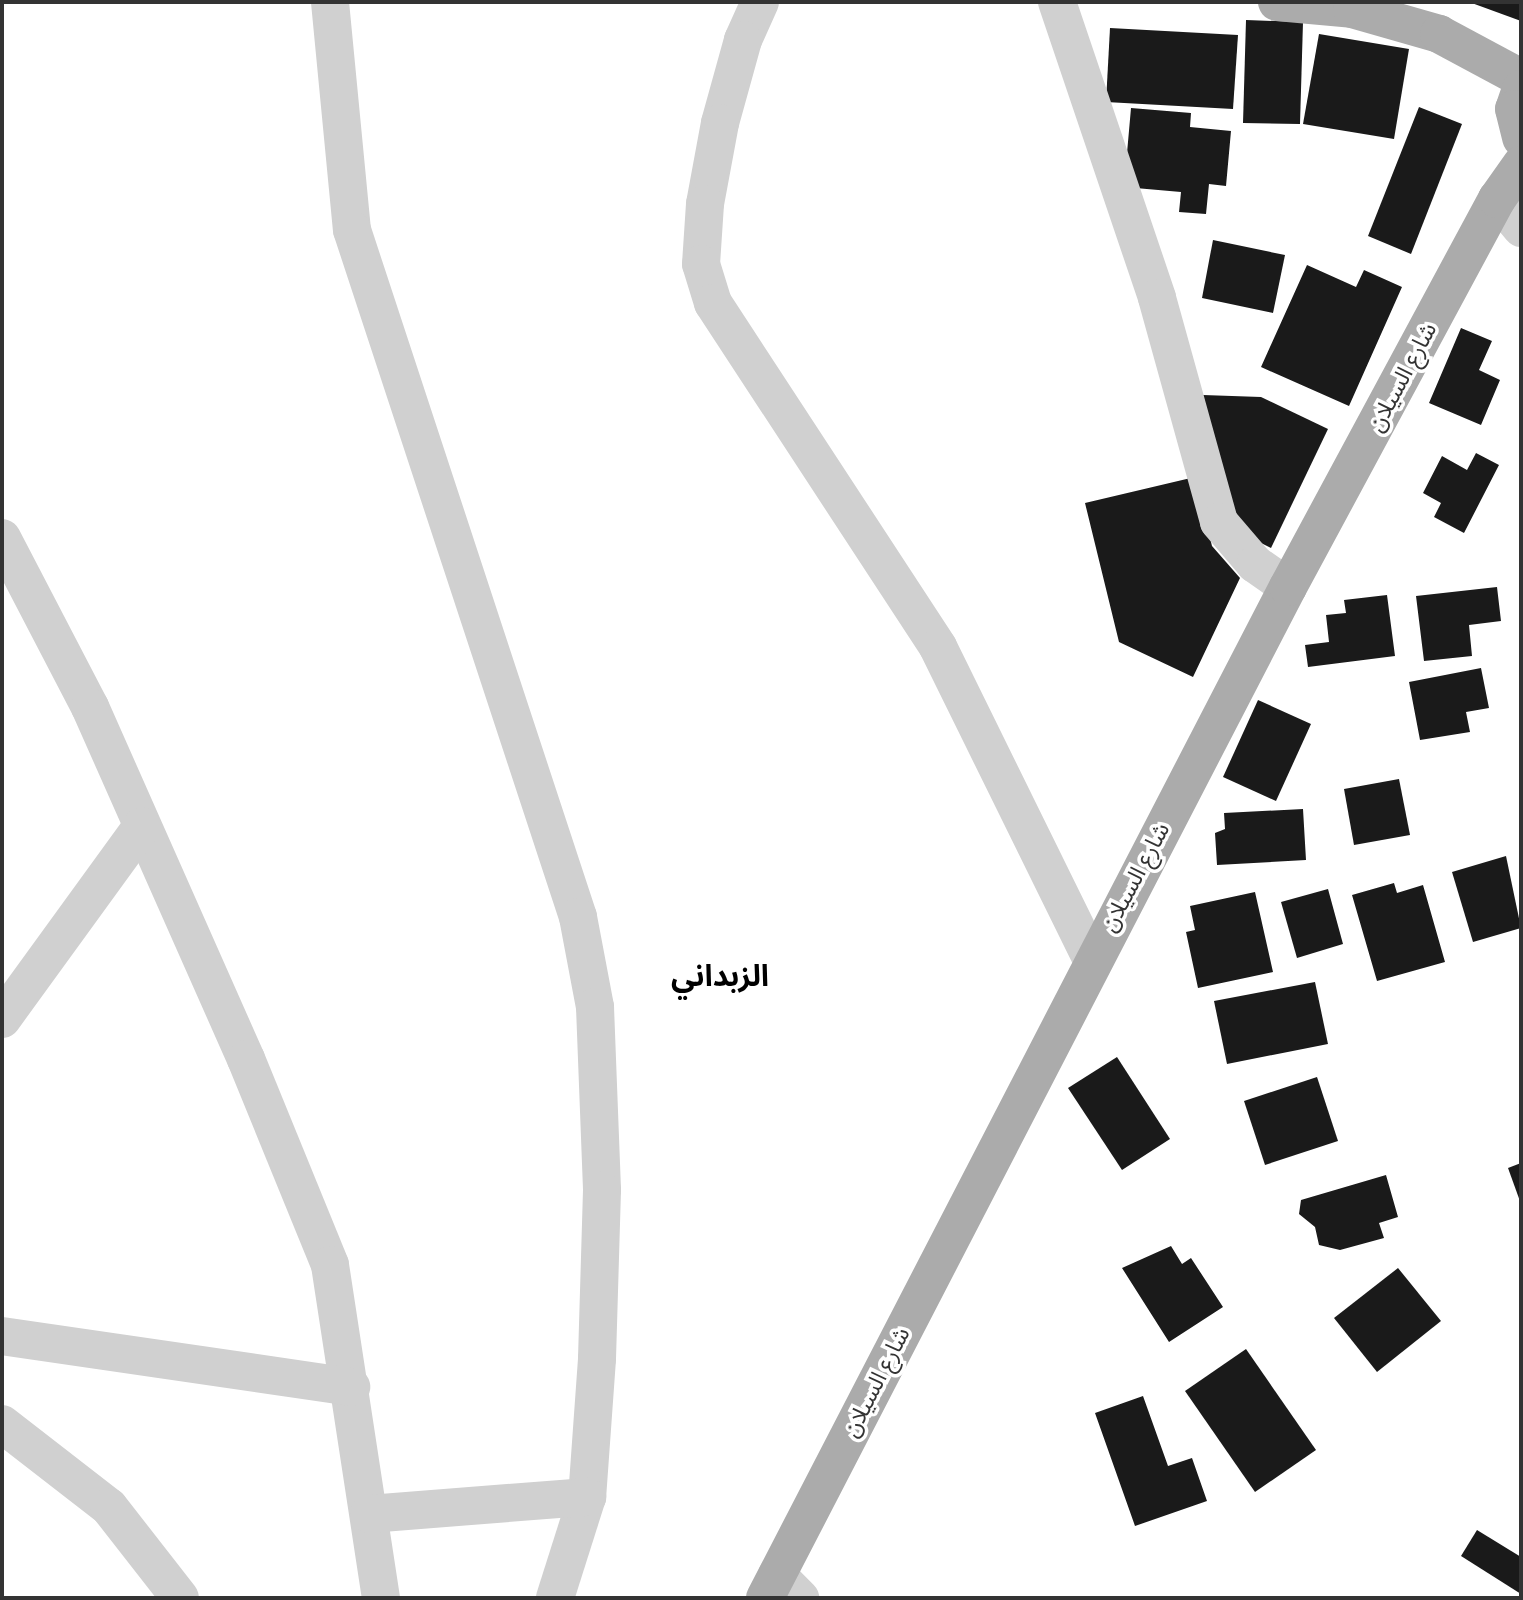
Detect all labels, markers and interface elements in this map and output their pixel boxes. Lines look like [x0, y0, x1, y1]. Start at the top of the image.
street label: شارع السيلان [1362, 318, 1442, 436]
street label: شارع السيلان [1095, 818, 1175, 936]
district label: الزبداني [671, 957, 769, 993]
street label: شارع السيلان [837, 1322, 915, 1442]

